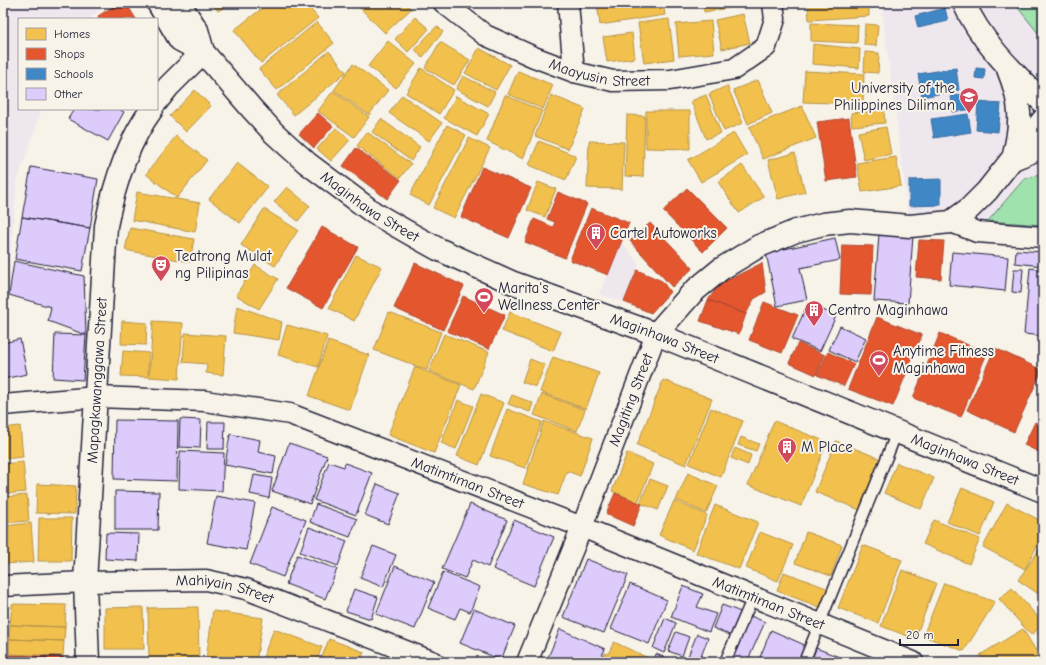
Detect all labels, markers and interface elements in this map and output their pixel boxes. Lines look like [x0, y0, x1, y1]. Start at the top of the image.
legend [18, 18, 158, 110]
text: Homes [54, 27, 90, 41]
text: Shops [54, 47, 85, 61]
street label: Maayusin Street [547, 54, 651, 90]
text: Schools [54, 67, 93, 81]
place label: University of the Philippines Diliman [834, 79, 955, 114]
school or university icon: University of the Philippines Diliman [958, 86, 980, 114]
text: Other [54, 87, 83, 101]
street label: Maginhawa Street [317, 167, 423, 246]
building icon: Cartel Autoworks [585, 222, 607, 250]
place label: Cartel Autoworks [610, 224, 717, 242]
place label: Teatrong Mulat ng Pilipinas [175, 247, 272, 282]
theatre icon: Teatrong Mulat ng Pilipinas [150, 254, 172, 282]
place label: Marita's Wellness Center [498, 279, 600, 314]
sports icon: Marita's Wellness Center [473, 286, 495, 314]
street label: Mapagkawanggawa Street [83, 296, 111, 464]
building icon: Centro Maginhawa [803, 299, 825, 327]
place label: Centro Maginhawa [828, 301, 948, 319]
street label: Maginhawa Street [608, 309, 722, 368]
place label: Anytime Fitness Maginhawa [893, 342, 994, 377]
sports icon: Anytime Fitness Maginhawa [868, 349, 890, 377]
street label: Magiting Street [605, 350, 657, 449]
street label: Maginhawa Street [908, 429, 1022, 490]
building icon: M Place [776, 436, 798, 464]
place label: M Place [801, 438, 853, 456]
street label: Matimtiman Street [409, 453, 527, 513]
street label: Mahiyain Street [176, 571, 277, 608]
street label: Matimtiman Street [710, 572, 828, 634]
scale bar [900, 621, 958, 647]
text: 20 m [906, 628, 934, 642]

